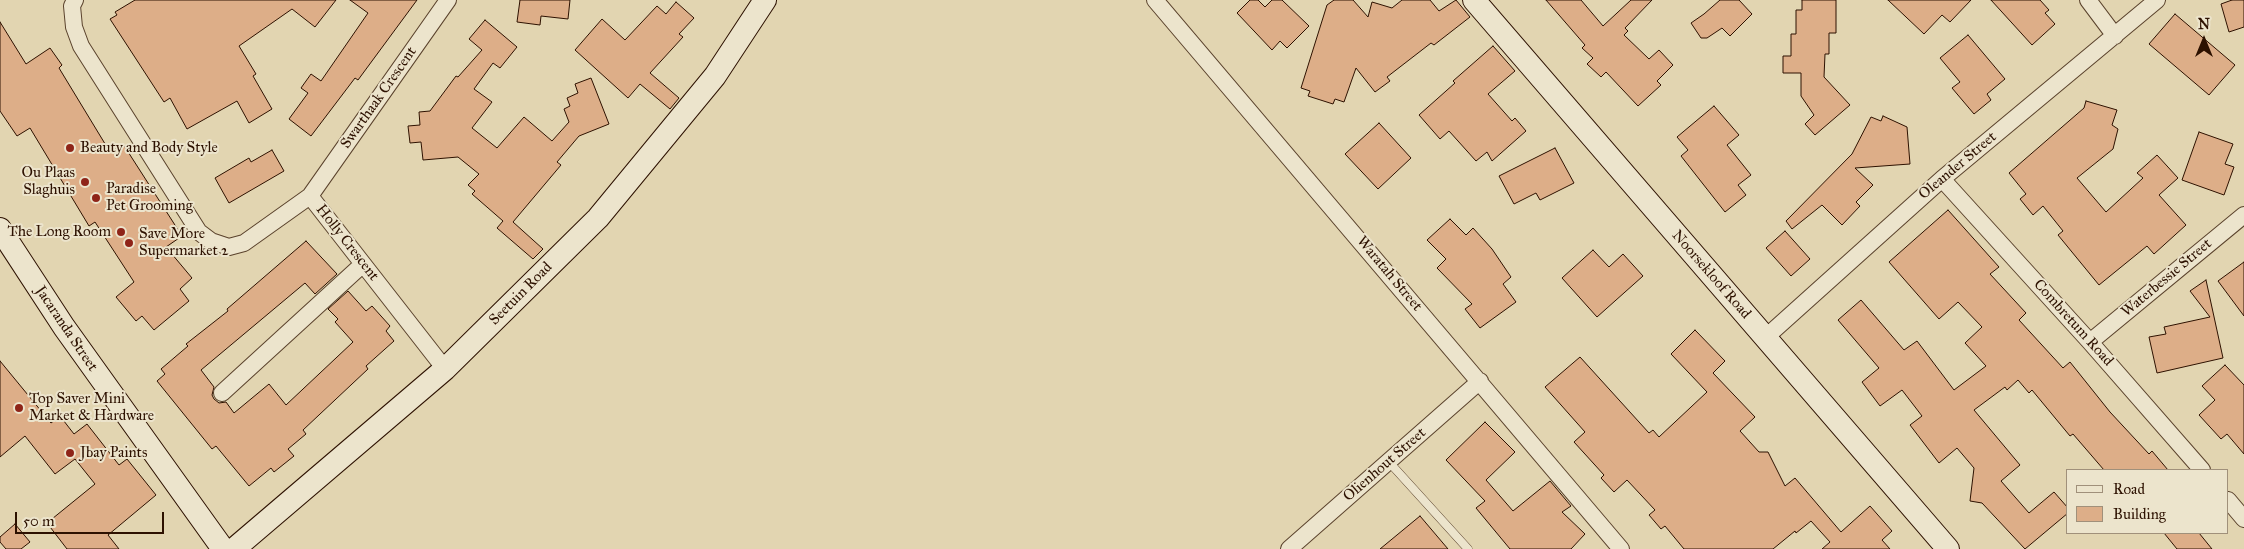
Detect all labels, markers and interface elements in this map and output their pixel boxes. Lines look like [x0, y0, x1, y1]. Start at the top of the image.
north arrow [2179, 15, 2229, 65]
text: N [2198, 16, 2210, 33]
street label: Swarthaak Crescent [337, 44, 421, 152]
street label: Oleander Street [1915, 128, 2001, 204]
place label: Beauty and Body Style [80, 139, 218, 157]
marker: Beauty and Body Style [64, 142, 76, 154]
place label: Ou Plaas Slaghuis [22, 164, 75, 199]
marker: Ou Plaas Slaghuis [79, 176, 91, 188]
place label: Paradise Pet Grooming [106, 180, 193, 215]
marker: Paradise Pet Grooming [90, 192, 102, 204]
street label: Holly Crescent [312, 201, 382, 285]
place label: The Long Room [8, 223, 111, 241]
place label: Save More Supermarket 2 [139, 225, 228, 260]
marker: The Long Room [115, 226, 127, 238]
street label: Noorsekloof Road [1668, 227, 1754, 323]
street label: Waratah Street [1352, 233, 1426, 315]
street label: Waterbessie Street [2118, 235, 2216, 321]
marker: Save More Supermarket 2 [123, 237, 135, 249]
street label: Seetuin Road [486, 259, 556, 329]
street label: Combretum Road [2029, 276, 2117, 370]
street label: Jacaranda Street [31, 283, 101, 375]
place label: Top Saver Mini Market & Hardware [29, 390, 154, 425]
marker: Top Saver Mini Market & Hardware [13, 402, 25, 414]
street label: Olienhout Street [1340, 424, 1430, 506]
place label: Jbay Paints [80, 444, 147, 462]
marker: Jbay Paints [64, 447, 76, 459]
legend [2066, 469, 2229, 534]
text: Road [2113, 480, 2145, 498]
scale bar [18, 502, 166, 534]
text: Building [2113, 505, 2166, 523]
text: 50 m [23, 512, 55, 530]

